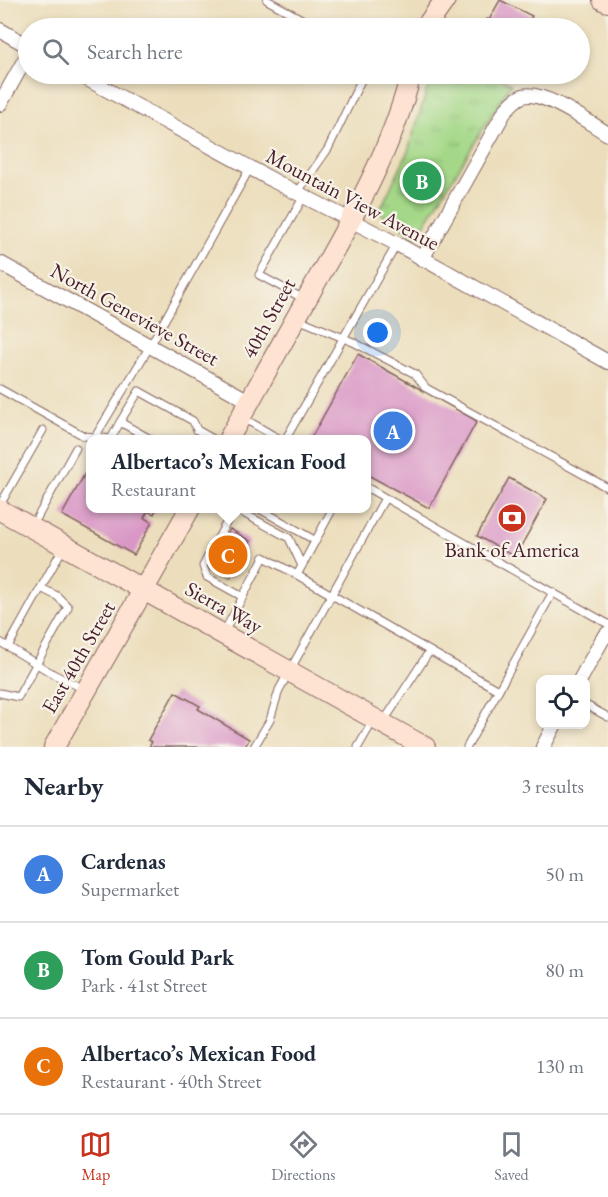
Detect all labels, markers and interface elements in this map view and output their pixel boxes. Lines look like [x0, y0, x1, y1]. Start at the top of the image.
search box [18, 18, 590, 84]
icon: search [39, 35, 72, 68]
text: Search here [87, 37, 182, 66]
street label: Mountain View Avenue [262, 142, 444, 256]
pin: B [402, 158, 442, 204]
street label: North Genevieve Street [46, 257, 224, 372]
street label: 40th Street [235, 273, 301, 363]
your location [363, 318, 392, 347]
pin: A [374, 408, 412, 454]
popup [86, 435, 371, 513]
text: Albertaco’s Mexican Food [111, 447, 346, 476]
text: Restaurant [111, 476, 196, 502]
bank icon: Bank of America [496, 502, 528, 534]
pin: C [208, 532, 248, 578]
place label: Bank of America [445, 536, 580, 563]
street label: Sierra Way [181, 575, 268, 640]
street label: East 40th Street [35, 596, 121, 718]
map controls [536, 675, 590, 729]
button: locate [536, 675, 590, 729]
text: Nearby [24, 769, 104, 803]
text: 3 results [521, 773, 584, 799]
text: Cardenas [81, 847, 166, 876]
text: A [36, 861, 51, 887]
text: 50 m [545, 861, 584, 887]
text: Supermarket [81, 876, 179, 902]
text: Tom Gould Park [81, 943, 234, 972]
text: B [37, 957, 50, 983]
text: 80 m [545, 957, 584, 983]
text: Park · 41st Street [81, 972, 207, 998]
text: Albertaco’s Mexican Food [81, 1039, 316, 1068]
text: C [36, 1053, 51, 1079]
text: 130 m [536, 1053, 584, 1079]
text: Restaurant · 40th Street [81, 1068, 262, 1094]
tab: Map [79, 1128, 112, 1185]
tab: Directions [271, 1128, 336, 1185]
tab: Saved [494, 1128, 529, 1185]

